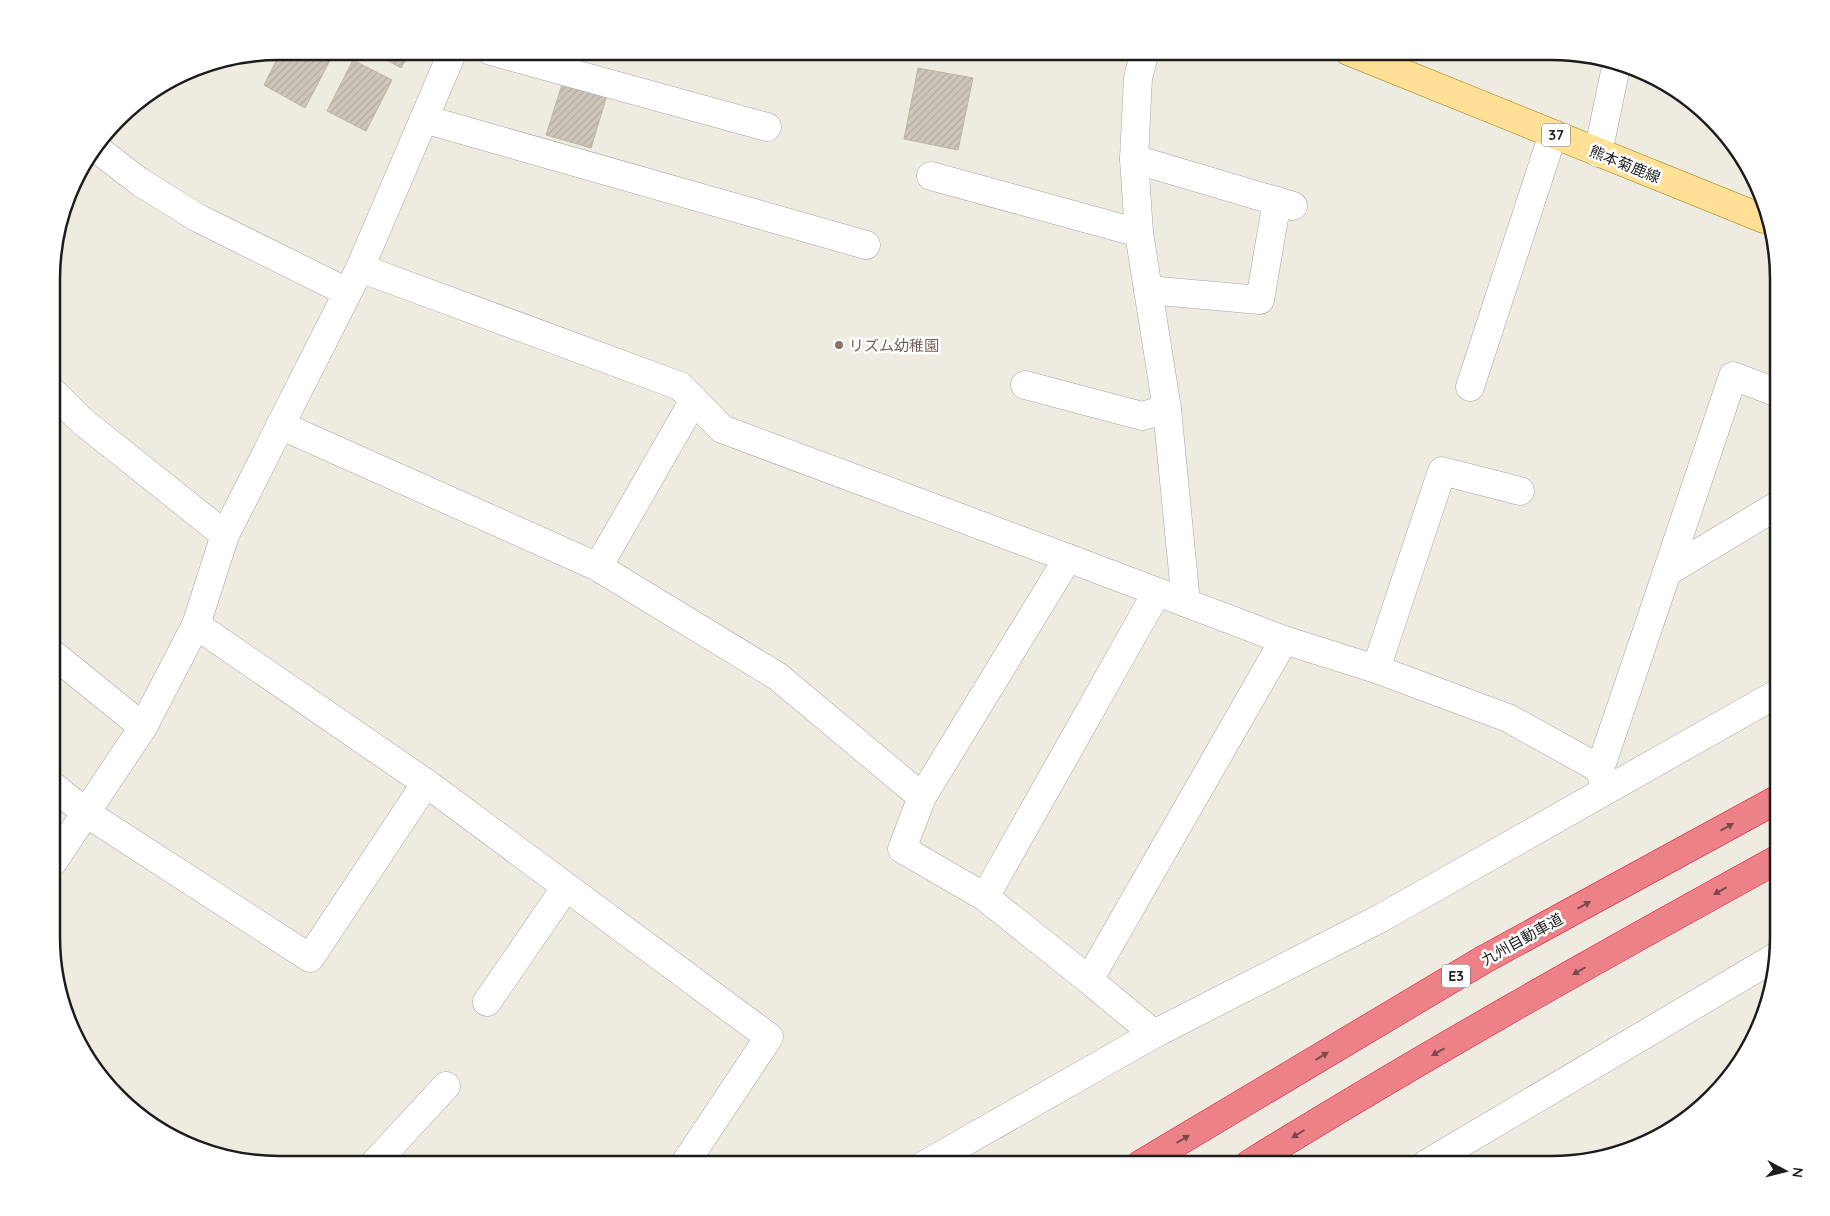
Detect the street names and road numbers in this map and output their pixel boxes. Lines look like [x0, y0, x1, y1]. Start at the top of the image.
road number: 37 [1542, 124, 1570, 146]
street label: 熊本菊鹿線 [1587, 141, 1663, 187]
street label: 九州自動車道 [1478, 909, 1566, 969]
road number: E3 [1442, 964, 1470, 988]

